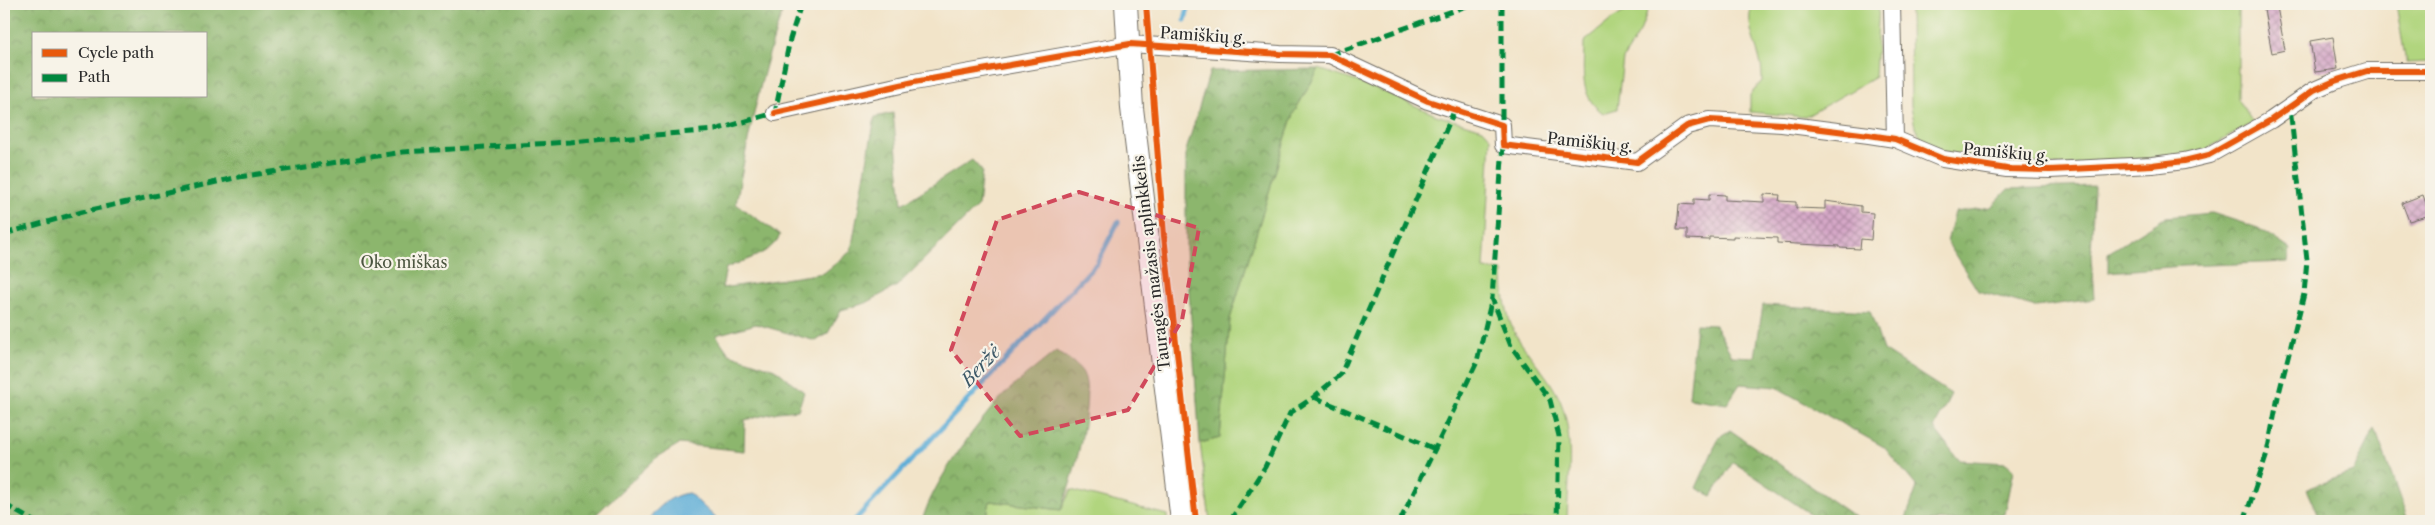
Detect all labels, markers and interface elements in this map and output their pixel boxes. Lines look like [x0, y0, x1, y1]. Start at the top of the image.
street label: Pamiškių g. [1159, 22, 1247, 48]
legend [32, 32, 208, 98]
text: Cycle path [78, 43, 155, 62]
text: Path [78, 67, 111, 86]
street label: Pamiškių g. [1546, 128, 1634, 156]
street label: Pamiškių g. [1962, 138, 2050, 166]
street label: Tauragės mažasis aplinkkelis [1128, 154, 1174, 372]
park label: Oko miškas [361, 252, 447, 272]
water label: Beržė [955, 340, 1006, 393]

